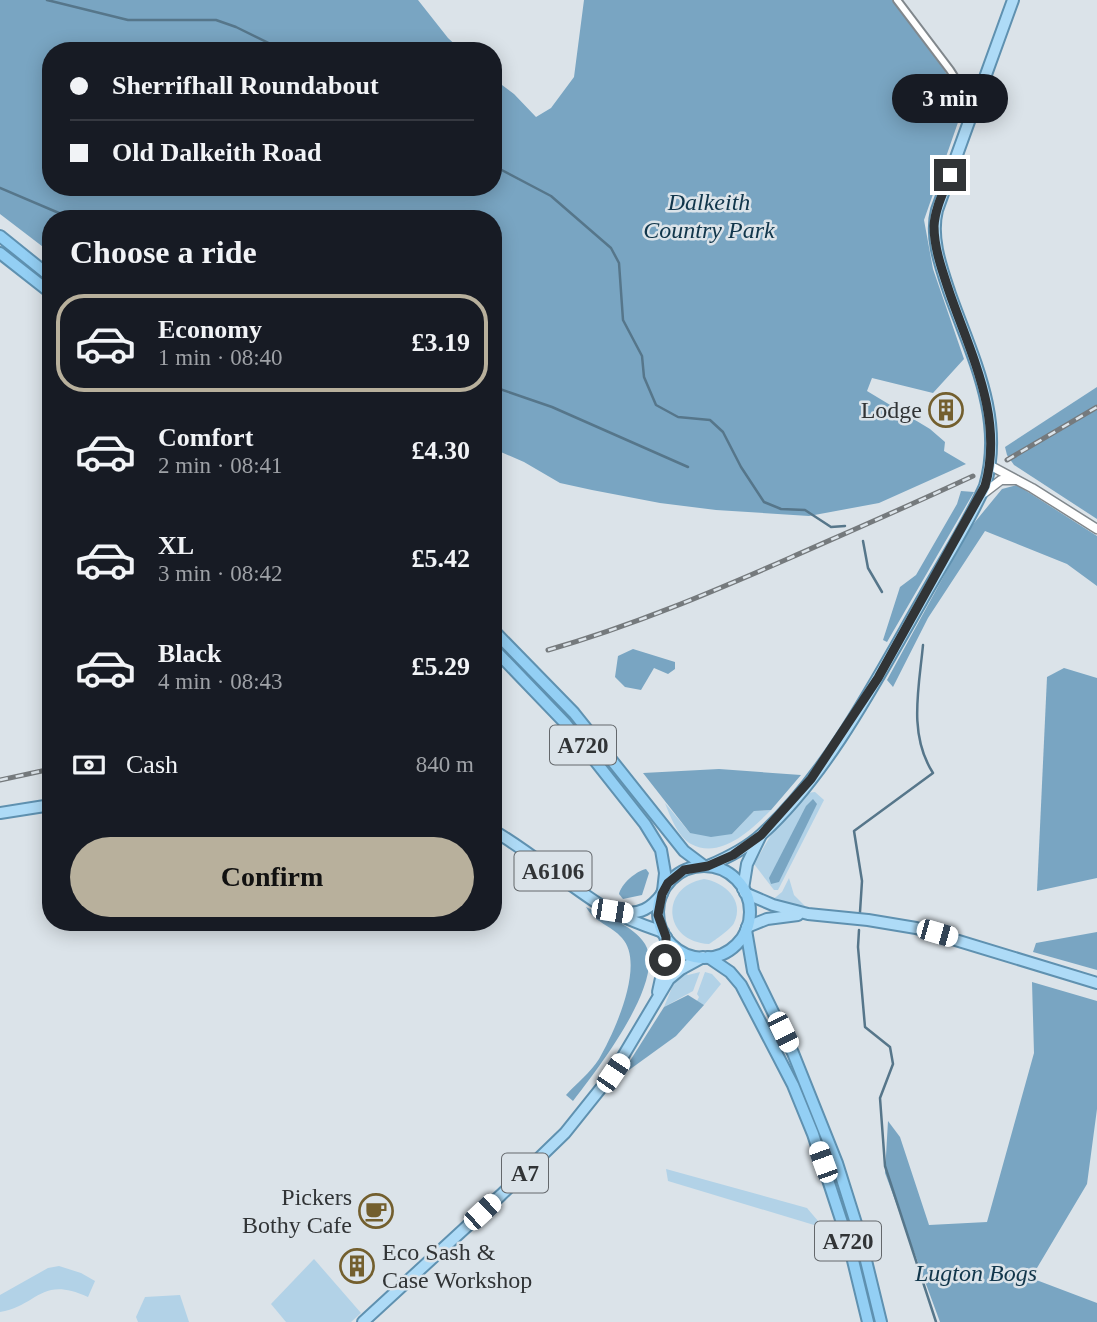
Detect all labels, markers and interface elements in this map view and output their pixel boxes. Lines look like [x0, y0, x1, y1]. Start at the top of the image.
text: Sherrifhall Roundabout [112, 71, 379, 100]
callout: 3 min [892, 74, 1008, 122]
text: 3 min [922, 86, 978, 111]
text: Old Dalkeith Road [112, 138, 322, 167]
route end [934, 159, 966, 191]
park label: Dalkeith Country Park [643, 189, 775, 243]
text: Choose a ride [70, 234, 257, 270]
icon: car [74, 312, 137, 375]
text: Economy [158, 315, 262, 344]
text: £3.19 [412, 328, 470, 357]
text: 1 min · 08:40 [158, 345, 283, 370]
building icon: Lodge [927, 391, 965, 429]
place label: Lodge [861, 397, 922, 423]
icon: car [74, 420, 137, 483]
text: Comfort [158, 423, 253, 452]
text: £4.30 [412, 436, 470, 465]
text: 2 min · 08:41 [158, 453, 283, 478]
icon: car [74, 528, 137, 591]
text: XL [158, 531, 194, 560]
text: £5.42 [412, 544, 470, 573]
text: 3 min · 08:42 [158, 561, 283, 586]
icon: car [74, 636, 137, 699]
text: Black [158, 639, 222, 668]
text: £5.29 [412, 652, 470, 681]
text: 4 min · 08:43 [158, 669, 283, 694]
road number: A720 [550, 726, 616, 764]
icon: cash [70, 746, 108, 784]
text: Cash [126, 750, 178, 779]
text: 840 m [416, 752, 474, 777]
button: Confirm [70, 837, 474, 917]
road number: A6106 [514, 852, 592, 890]
car [590, 897, 635, 925]
car [914, 917, 961, 949]
route start [649, 944, 681, 976]
car [765, 1009, 802, 1055]
car [593, 1050, 634, 1096]
car [806, 1139, 841, 1185]
road number: A7 [502, 1154, 548, 1192]
place label: Pickers Bothy Cafe [242, 1184, 352, 1238]
car [460, 1190, 505, 1234]
cafe icon: Pickers Bothy Cafe [357, 1192, 395, 1230]
road number: A720 [815, 1222, 881, 1260]
place label: Eco Sash & Case Workshop [382, 1239, 532, 1293]
building icon: Eco Sash & Case Workshop [338, 1247, 376, 1285]
park label: Lugton Bogs [914, 1260, 1037, 1286]

